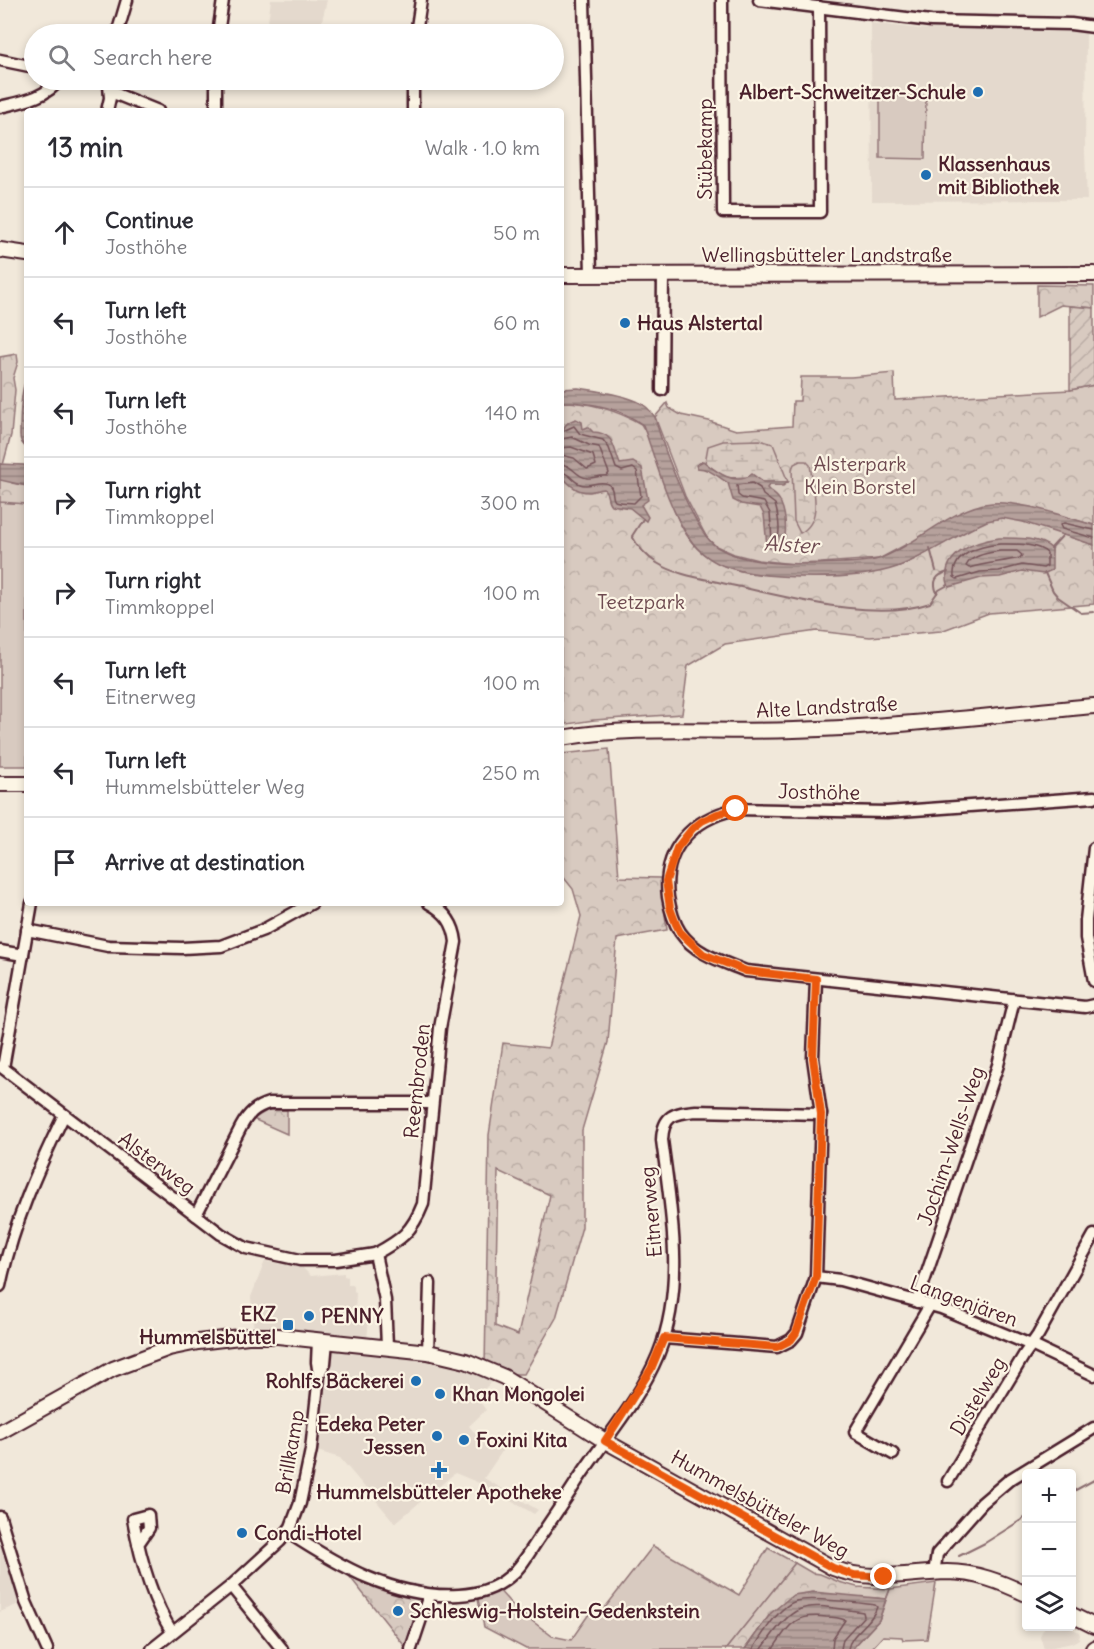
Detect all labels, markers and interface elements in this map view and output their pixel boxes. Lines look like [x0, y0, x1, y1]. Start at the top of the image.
search box [24, 24, 564, 90]
icon: search [45, 41, 78, 74]
text: Search here [93, 43, 212, 71]
place label: Albert-Schweitzer-Schule [739, 79, 966, 104]
marker: Albert-Schweitzer-Schule [971, 85, 985, 99]
street label: Stübekamp [692, 98, 717, 200]
text: 13 min [48, 131, 123, 164]
text: Walk · 1.0 km [425, 135, 540, 160]
place label: Klassenhaus mit Bibliothek [938, 151, 1059, 199]
marker: Klassenhaus mit Bibliothek [919, 168, 933, 182]
text: Continue [105, 206, 194, 234]
icon: ahead [48, 216, 81, 249]
text: 50 m [493, 220, 540, 245]
text: Josthöhe [105, 234, 187, 259]
street label: Wellingsbütteler Landstraße [702, 242, 952, 267]
text: Turn left [105, 296, 186, 324]
icon: left [48, 306, 81, 339]
text: 60 m [493, 310, 540, 335]
place label: Haus Alstertal [637, 310, 763, 335]
marker: Haus Alstertal [618, 316, 632, 330]
text: Josthöhe [105, 324, 187, 349]
text: Turn left [105, 386, 186, 414]
icon: left [48, 396, 81, 429]
text: 140 m [485, 400, 540, 425]
text: Josthöhe [105, 414, 187, 439]
park label: Alsterpark Klein Borstel [804, 451, 916, 499]
text: Turn right [105, 476, 201, 504]
icon: right [48, 486, 81, 519]
text: 300 m [480, 490, 540, 515]
text: Timmkoppel [105, 504, 214, 529]
water label: Alster [763, 530, 821, 560]
text: Turn right [105, 566, 201, 594]
icon: right [48, 576, 81, 609]
text: 100 m [483, 580, 540, 605]
park label: Teetzpark [597, 589, 685, 614]
text: Timmkoppel [105, 594, 214, 619]
text: Turn left [105, 656, 186, 684]
icon: left [48, 666, 81, 699]
text: 100 m [483, 670, 540, 695]
text: Eitnerweg [105, 684, 196, 709]
street label: Alte Landstraße [756, 690, 898, 723]
text: Turn left [105, 746, 186, 774]
icon: left [48, 756, 81, 789]
text: 250 m [482, 760, 540, 785]
text: Hummelsbütteler Weg [105, 774, 305, 799]
street label: Josthöhe [778, 778, 860, 805]
route start [722, 795, 748, 821]
icon: arrive [48, 846, 81, 879]
text: Arrive at destination [105, 848, 305, 876]
street label: Reembroden [398, 1022, 435, 1140]
street label: Jochim-Wells-Weg [912, 1063, 989, 1229]
street label: Alsterweg [114, 1126, 201, 1200]
street label: Eitnerweg [634, 1166, 667, 1259]
street label: Langenjären [907, 1269, 1022, 1332]
place label: EKZ Hummelsbüttel [139, 1301, 277, 1349]
place label: PENNY [321, 1303, 384, 1328]
marker: PENNY [302, 1309, 316, 1323]
marker: EKZ Hummelsbüttel [281, 1318, 295, 1332]
street label: Distelweg [944, 1352, 1011, 1440]
place label: Rohlfs Bäckerei [266, 1368, 404, 1393]
marker: Rohlfs Bäckerei [409, 1374, 423, 1388]
place label: Khan Mongolei [452, 1381, 585, 1406]
marker: Khan Mongolei [433, 1387, 447, 1401]
street label: Brillkamp [270, 1408, 309, 1496]
place label: Edeka Peter Jessen [317, 1411, 426, 1459]
place label: Foxini Kita [476, 1427, 568, 1452]
marker: Edeka Peter Jessen [430, 1429, 444, 1443]
marker: Foxini Kita [457, 1433, 471, 1447]
street label: Hummelsbütteler Weg [667, 1444, 854, 1563]
marker: Hummelsbütteler Apotheke [432, 1463, 446, 1477]
map controls [1022, 1469, 1076, 1631]
button: + [1022, 1469, 1076, 1523]
place label: Hummelsbütteler Apotheke [316, 1479, 562, 1504]
place label: Condi-Hotel [254, 1520, 362, 1545]
button: − [1022, 1523, 1076, 1577]
marker: Condi-Hotel [235, 1526, 249, 1540]
route end [870, 1563, 896, 1589]
button: layers [1022, 1577, 1076, 1631]
place label: Schleswig-Holstein-Gedenkstein [410, 1598, 700, 1623]
marker: Schleswig-Holstein-Gedenkstein [391, 1604, 405, 1618]

